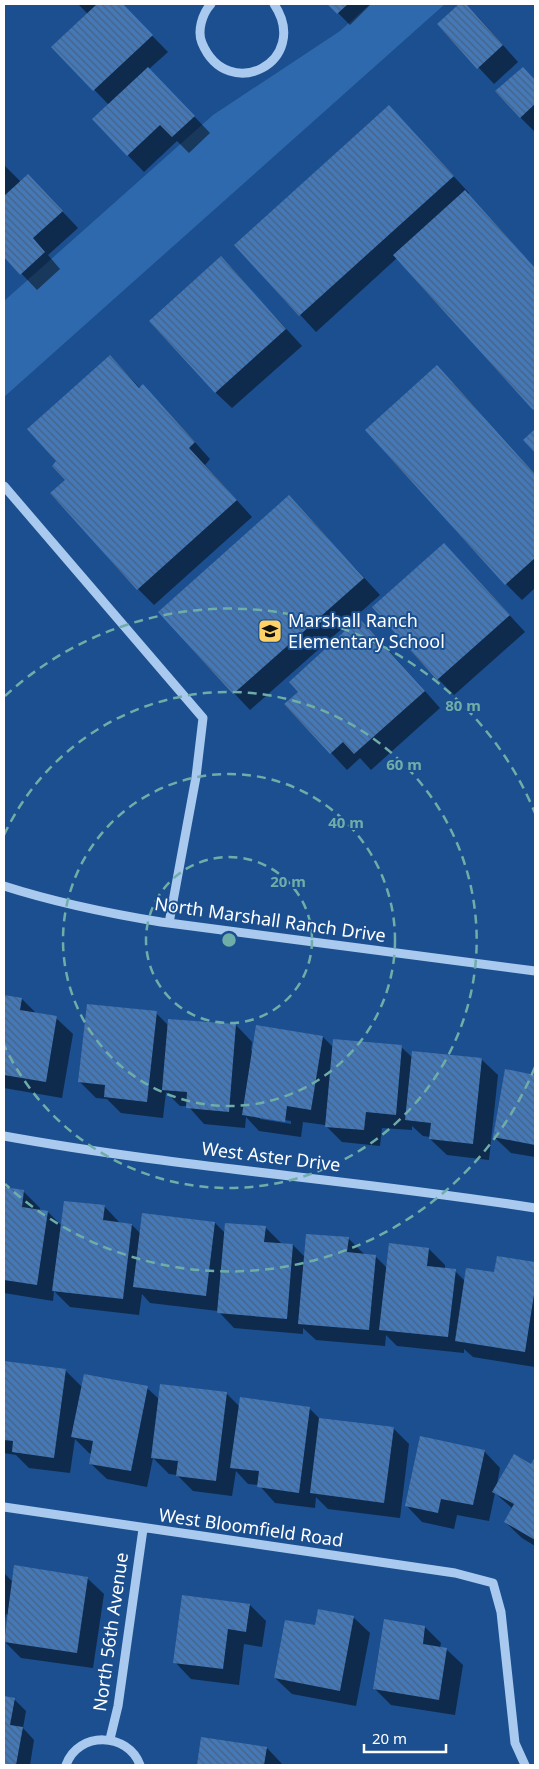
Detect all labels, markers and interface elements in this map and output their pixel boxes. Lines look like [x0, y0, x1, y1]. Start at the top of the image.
place label: Marshall Ranch Elementary School [288, 608, 445, 653]
school or university icon: Marshall Ranch Elementary School [257, 618, 283, 644]
text: 80 m [445, 695, 481, 715]
text: 60 m [386, 754, 422, 774]
text: 40 m [328, 812, 364, 832]
text: 20 m [270, 871, 306, 891]
street label: North Marshall Ranch Drive [153, 891, 387, 947]
centre of rings [220, 931, 238, 949]
street label: West Aster Drive [200, 1136, 342, 1176]
street label: West Bloomfield Road [157, 1502, 345, 1552]
street label: North 56th Avenue [87, 1551, 133, 1713]
scale bar [364, 1722, 446, 1754]
text: 20 m [372, 1728, 407, 1748]

